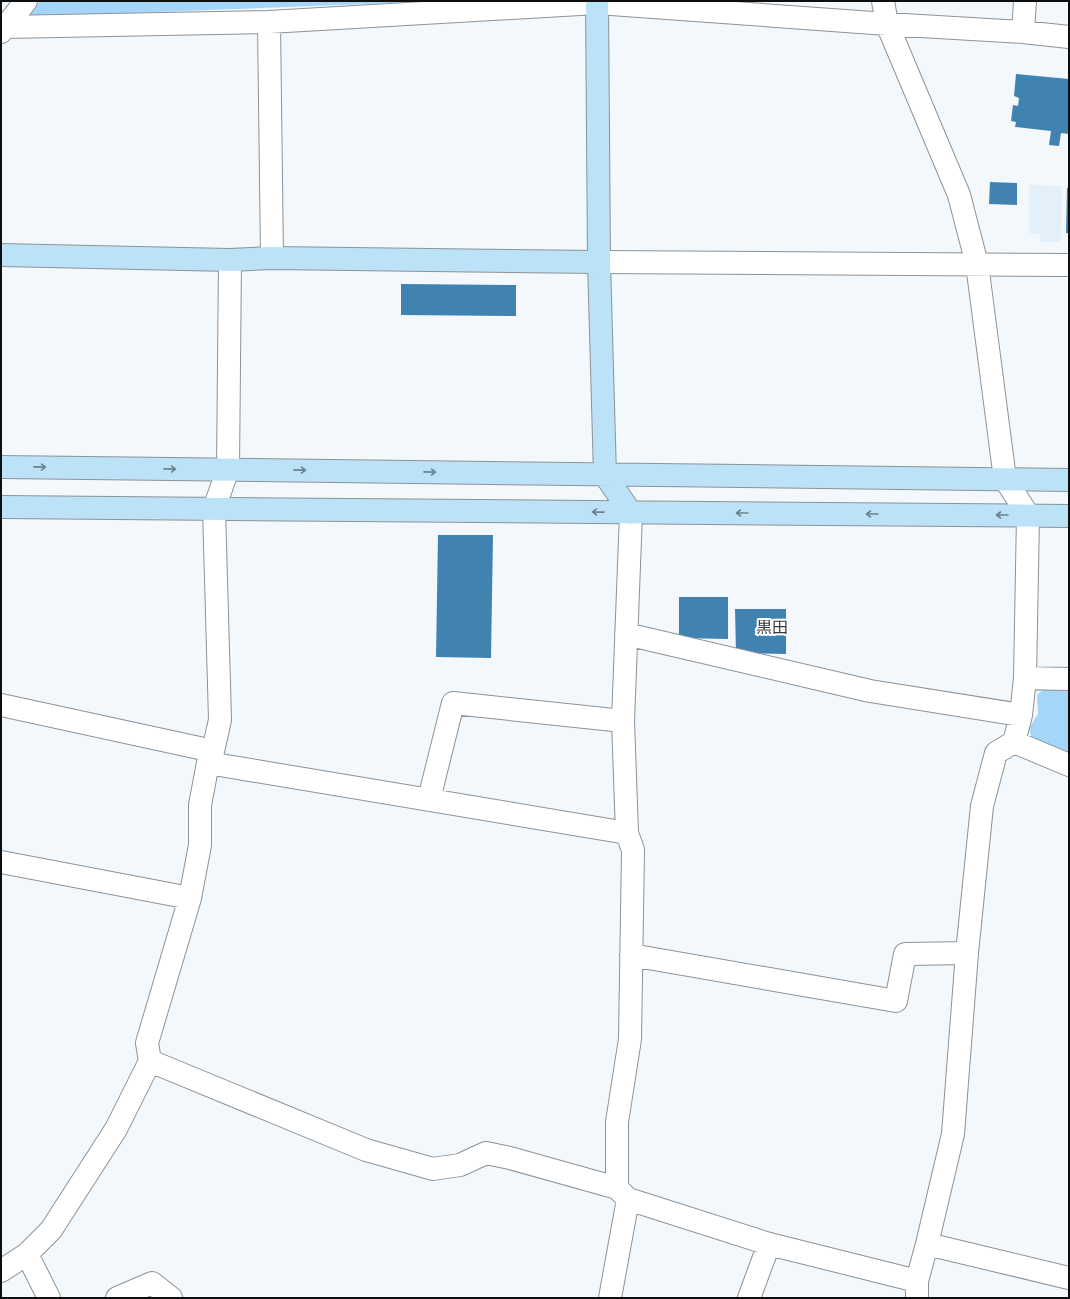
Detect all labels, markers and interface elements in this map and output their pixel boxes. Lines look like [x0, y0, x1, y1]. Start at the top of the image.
one-way arrow [33, 463, 46, 471]
one-way arrow [163, 465, 176, 473]
one-way arrow [293, 467, 306, 474]
one-way arrow [423, 469, 436, 476]
one-way arrow [592, 508, 605, 516]
one-way arrow [736, 509, 749, 517]
one-way arrow [866, 510, 879, 518]
one-way arrow [996, 511, 1009, 519]
district label: 黒田 [756, 617, 788, 638]

